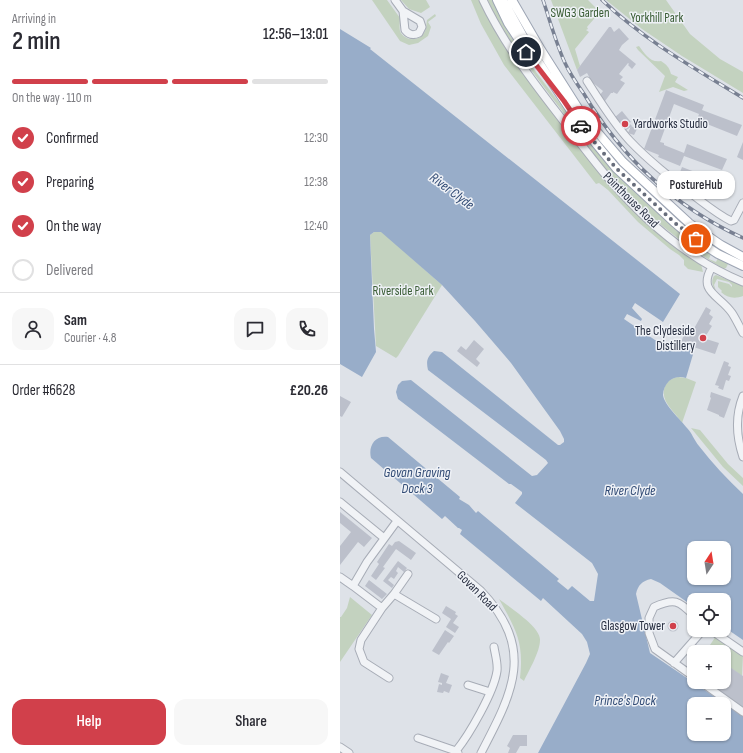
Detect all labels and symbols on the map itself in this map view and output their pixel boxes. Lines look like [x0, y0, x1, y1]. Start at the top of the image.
park label: SWG3 Garden [550, 5, 610, 21]
park label: Yorkhill Park [631, 10, 683, 26]
pin [509, 35, 543, 69]
courier [561, 106, 601, 146]
place label: Yardworks Studio [633, 116, 708, 132]
marker: Yardworks Studio [620, 119, 630, 129]
water label: River Clyde [426, 169, 478, 214]
street label: Pointhouse Road [600, 169, 662, 231]
callout: PostureHub [657, 171, 735, 199]
pin [679, 222, 713, 256]
park label: Riverside Park [373, 283, 433, 299]
place label: The Clydeside Distillery [635, 323, 695, 354]
marker: The Clydeside Distillery [698, 333, 708, 343]
water label: Govan Graving Dock 3 [383, 464, 451, 497]
water label: River Clyde [604, 482, 656, 499]
north arrow [687, 541, 731, 585]
street label: Govan Road [453, 567, 501, 615]
place label: Glasgow Tower [601, 618, 665, 634]
marker: Glasgow Tower [668, 621, 678, 631]
water label: Prince's Dock [594, 692, 657, 709]

